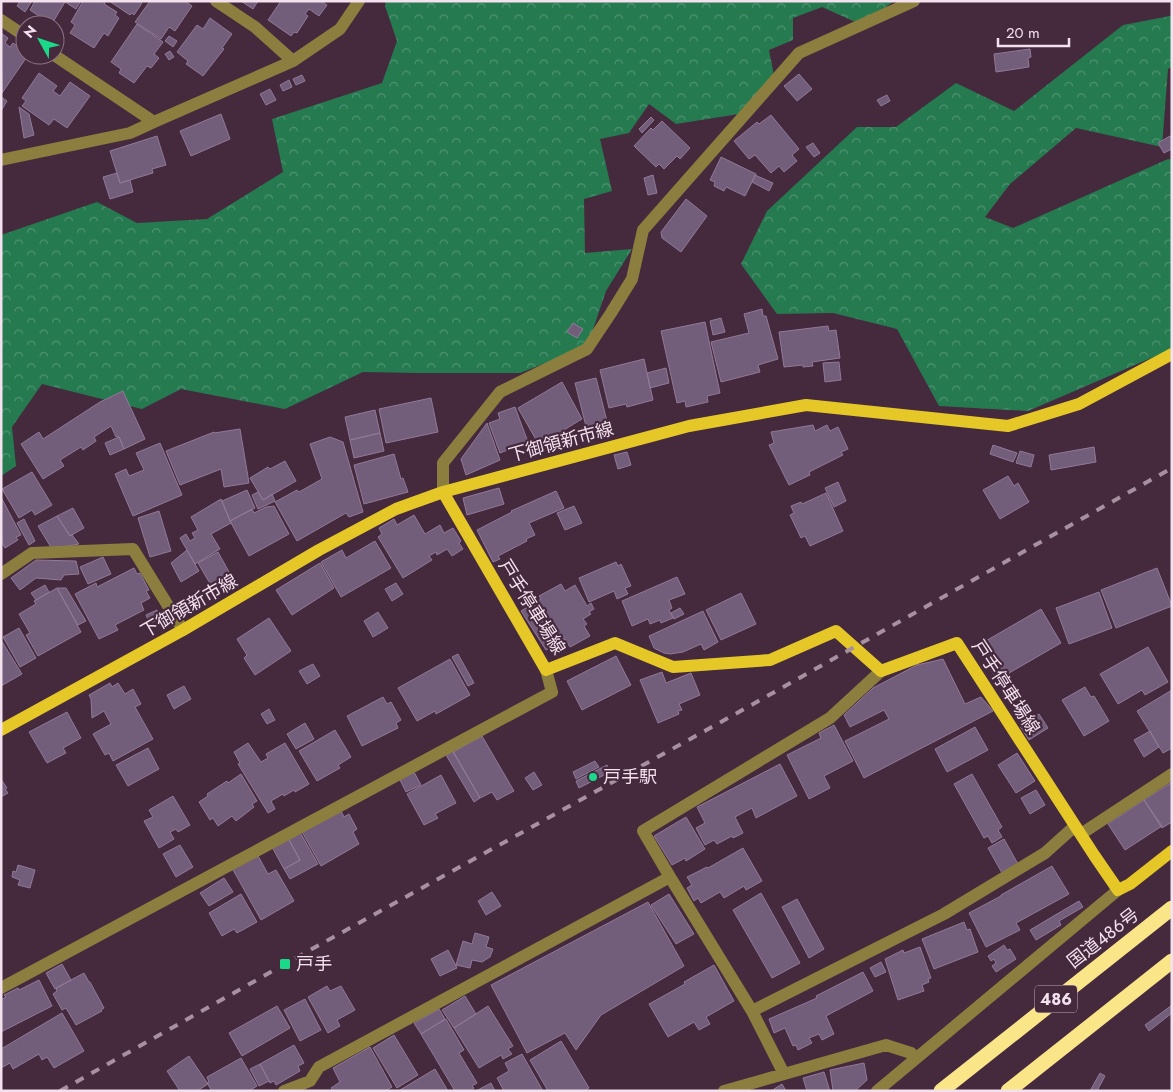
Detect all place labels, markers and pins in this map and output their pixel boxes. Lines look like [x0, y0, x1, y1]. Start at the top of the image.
place label: 戸手駅 [603, 764, 657, 790]
marker: 戸手駅 [587, 771, 599, 783]
place label: 戸手 [296, 951, 332, 977]
marker: 戸手 [278, 957, 292, 971]

